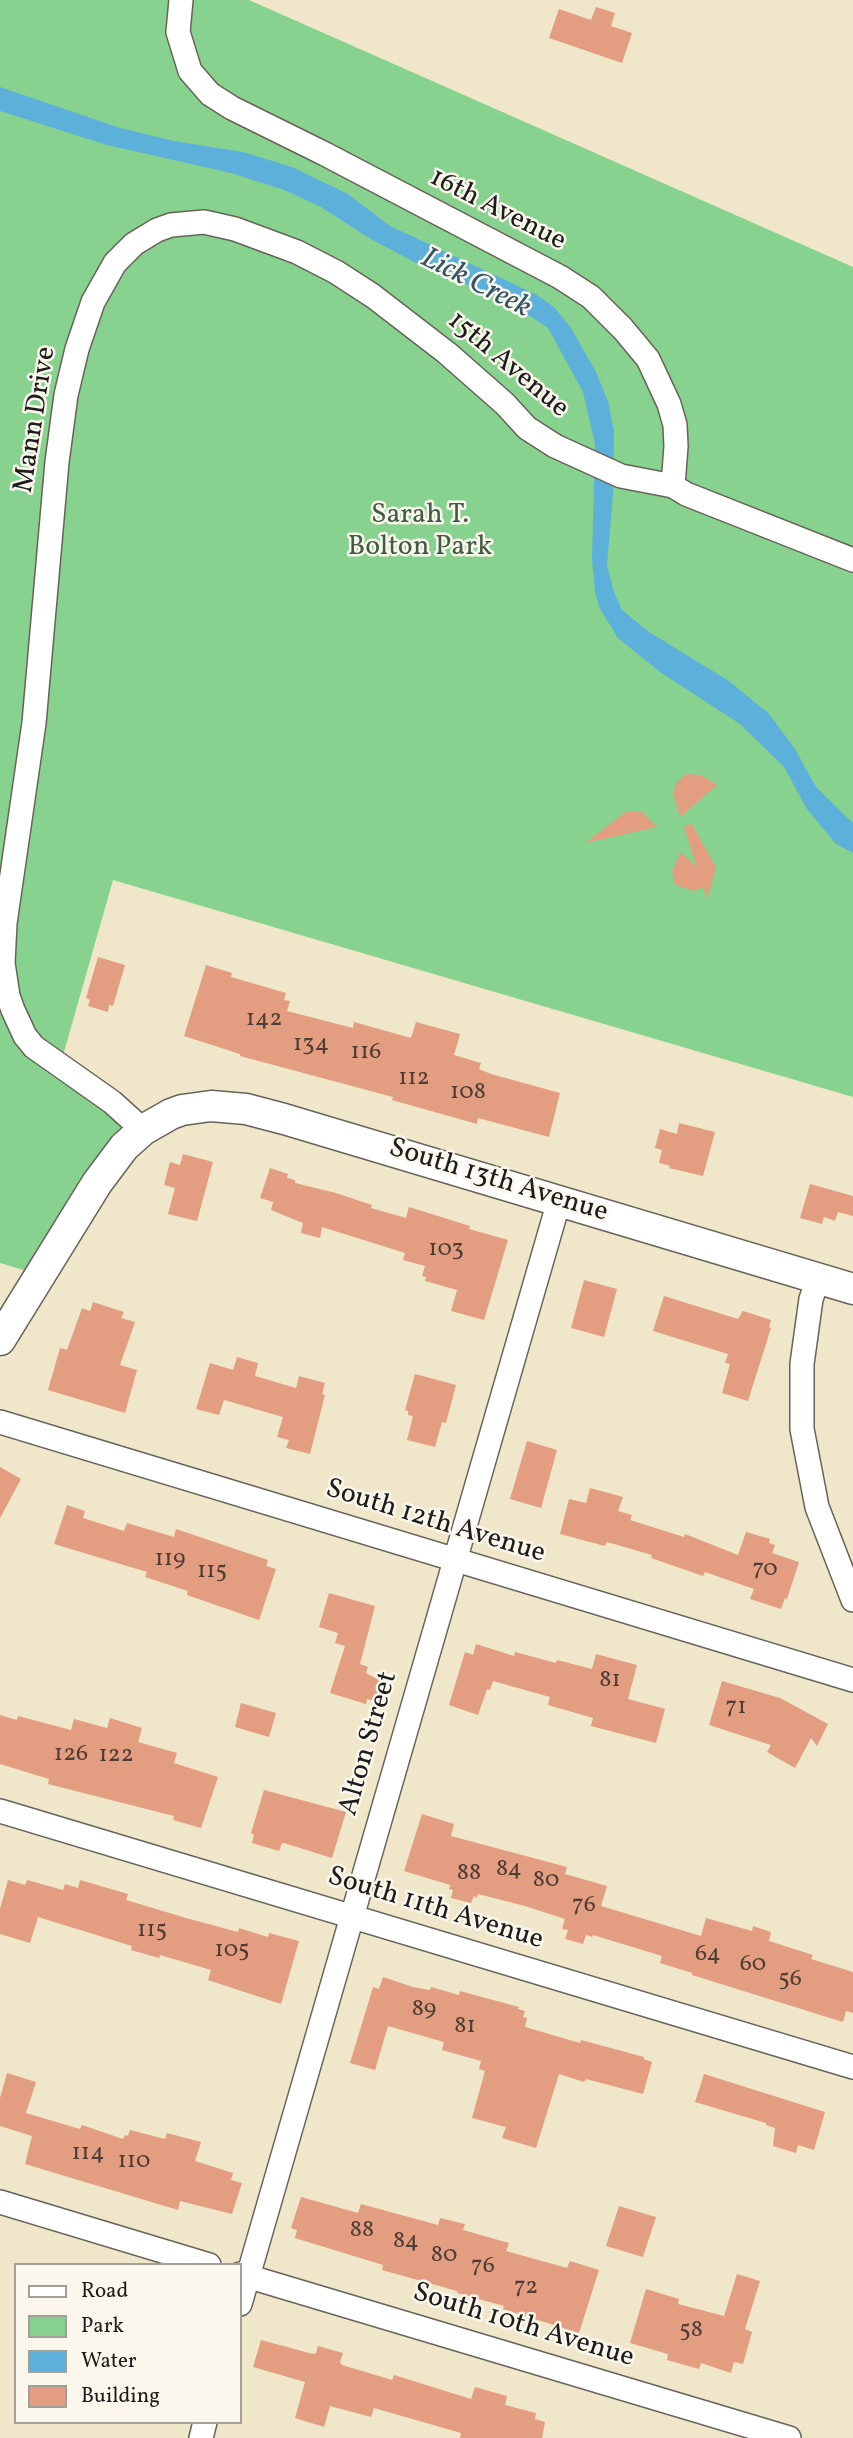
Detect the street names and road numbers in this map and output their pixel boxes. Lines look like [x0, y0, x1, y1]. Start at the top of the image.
street label: 16th Avenue [423, 162, 571, 260]
street label: 15th Avenue [440, 306, 574, 426]
street label: Mann Drive [9, 345, 65, 495]
street label: South 13th Avenue [384, 1133, 612, 1231]
street label: South 12th Avenue [321, 1474, 549, 1572]
street label: Alton Street [333, 1668, 407, 1820]
street label: South 11th Avenue [323, 1861, 547, 1959]
street label: South 10th Avenue [408, 2277, 638, 2377]

